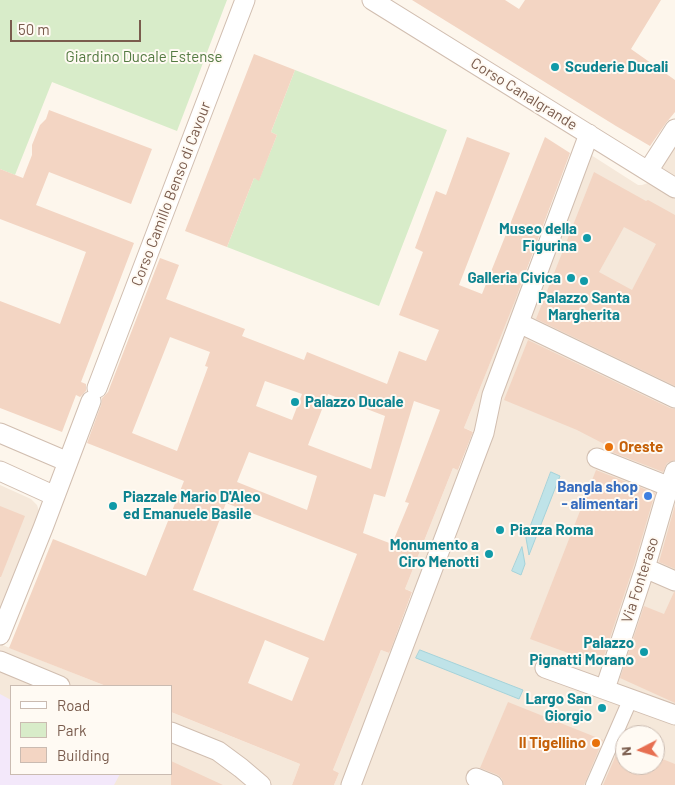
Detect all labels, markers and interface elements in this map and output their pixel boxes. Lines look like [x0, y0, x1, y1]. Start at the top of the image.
scale bar [12, 10, 144, 42]
text: 50 m [18, 20, 50, 38]
park label: Giardino Ducale Estense [65, 48, 223, 66]
street label: Corso Canalgrande [467, 54, 581, 134]
place label: Scuderie Ducali [565, 58, 668, 76]
marker: Scuderie Ducali [549, 61, 561, 73]
street label: Corso Camillo Benso di Cavour [127, 99, 215, 289]
place label: Museo della Figurina [499, 220, 577, 255]
marker: Museo della Figurina [581, 232, 593, 244]
place label: Galleria Civica [467, 269, 561, 287]
marker: Galleria Civica [565, 272, 577, 284]
marker: Palazzo Santa Margherita [578, 275, 590, 287]
place label: Palazzo Santa Margherita [538, 289, 630, 324]
place label: Palazzo Ducale [305, 393, 404, 411]
marker: Palazzo Ducale [289, 396, 301, 408]
place label: Oreste [619, 438, 663, 456]
marker: Oreste [603, 441, 615, 453]
place label: Bangla shop - alimentari [557, 478, 638, 513]
place label: Piazzale Mario D'Aleo ed Emanuele Basile [123, 488, 261, 523]
marker: Bangla shop - alimentari [642, 490, 654, 502]
marker: Piazzale Mario D'Aleo ed Emanuele Basile [107, 500, 119, 512]
place label: Piazza Roma [510, 521, 593, 539]
marker: Piazza Roma [494, 524, 506, 536]
street label: Via Fonteraso [618, 535, 662, 625]
place label: Monumento a Ciro Menotti [390, 536, 479, 571]
marker: Monumento a Ciro Menotti [483, 548, 495, 560]
place label: Palazzo Pignatti Morano [530, 634, 634, 669]
marker: Palazzo Pignatti Morano [638, 646, 650, 658]
legend [10, 685, 172, 775]
place label: Largo San Giorgio [525, 690, 592, 725]
text: Road [57, 696, 90, 714]
marker: Largo San Giorgio [596, 702, 608, 714]
text: Park [57, 721, 86, 739]
north arrow [615, 725, 665, 775]
place label: Il Tigellino [519, 734, 586, 752]
marker: Il Tigellino [590, 737, 602, 749]
text: Building [57, 746, 110, 764]
text: N [617, 746, 634, 757]

